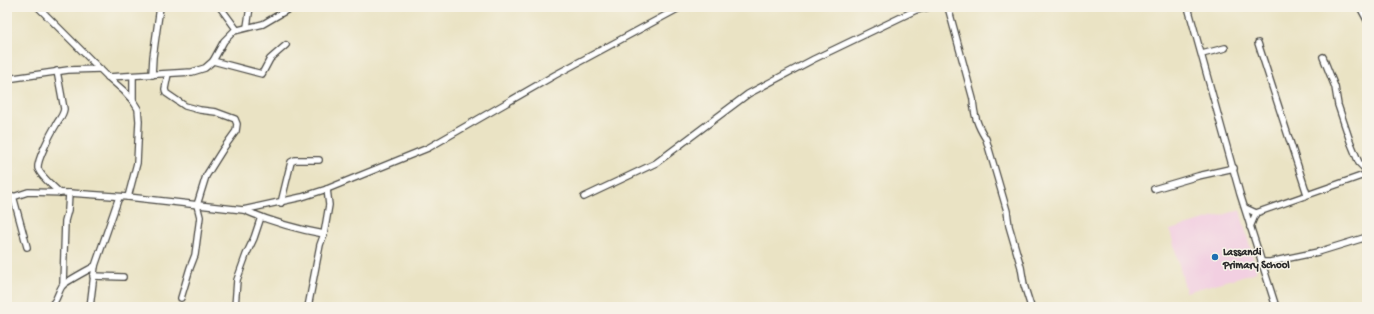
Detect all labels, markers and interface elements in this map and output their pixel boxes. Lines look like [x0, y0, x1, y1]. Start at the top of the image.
place label: Lassandi Primary School [1222, 247, 1290, 272]
marker: Lassandi Primary School [1210, 252, 1220, 262]

